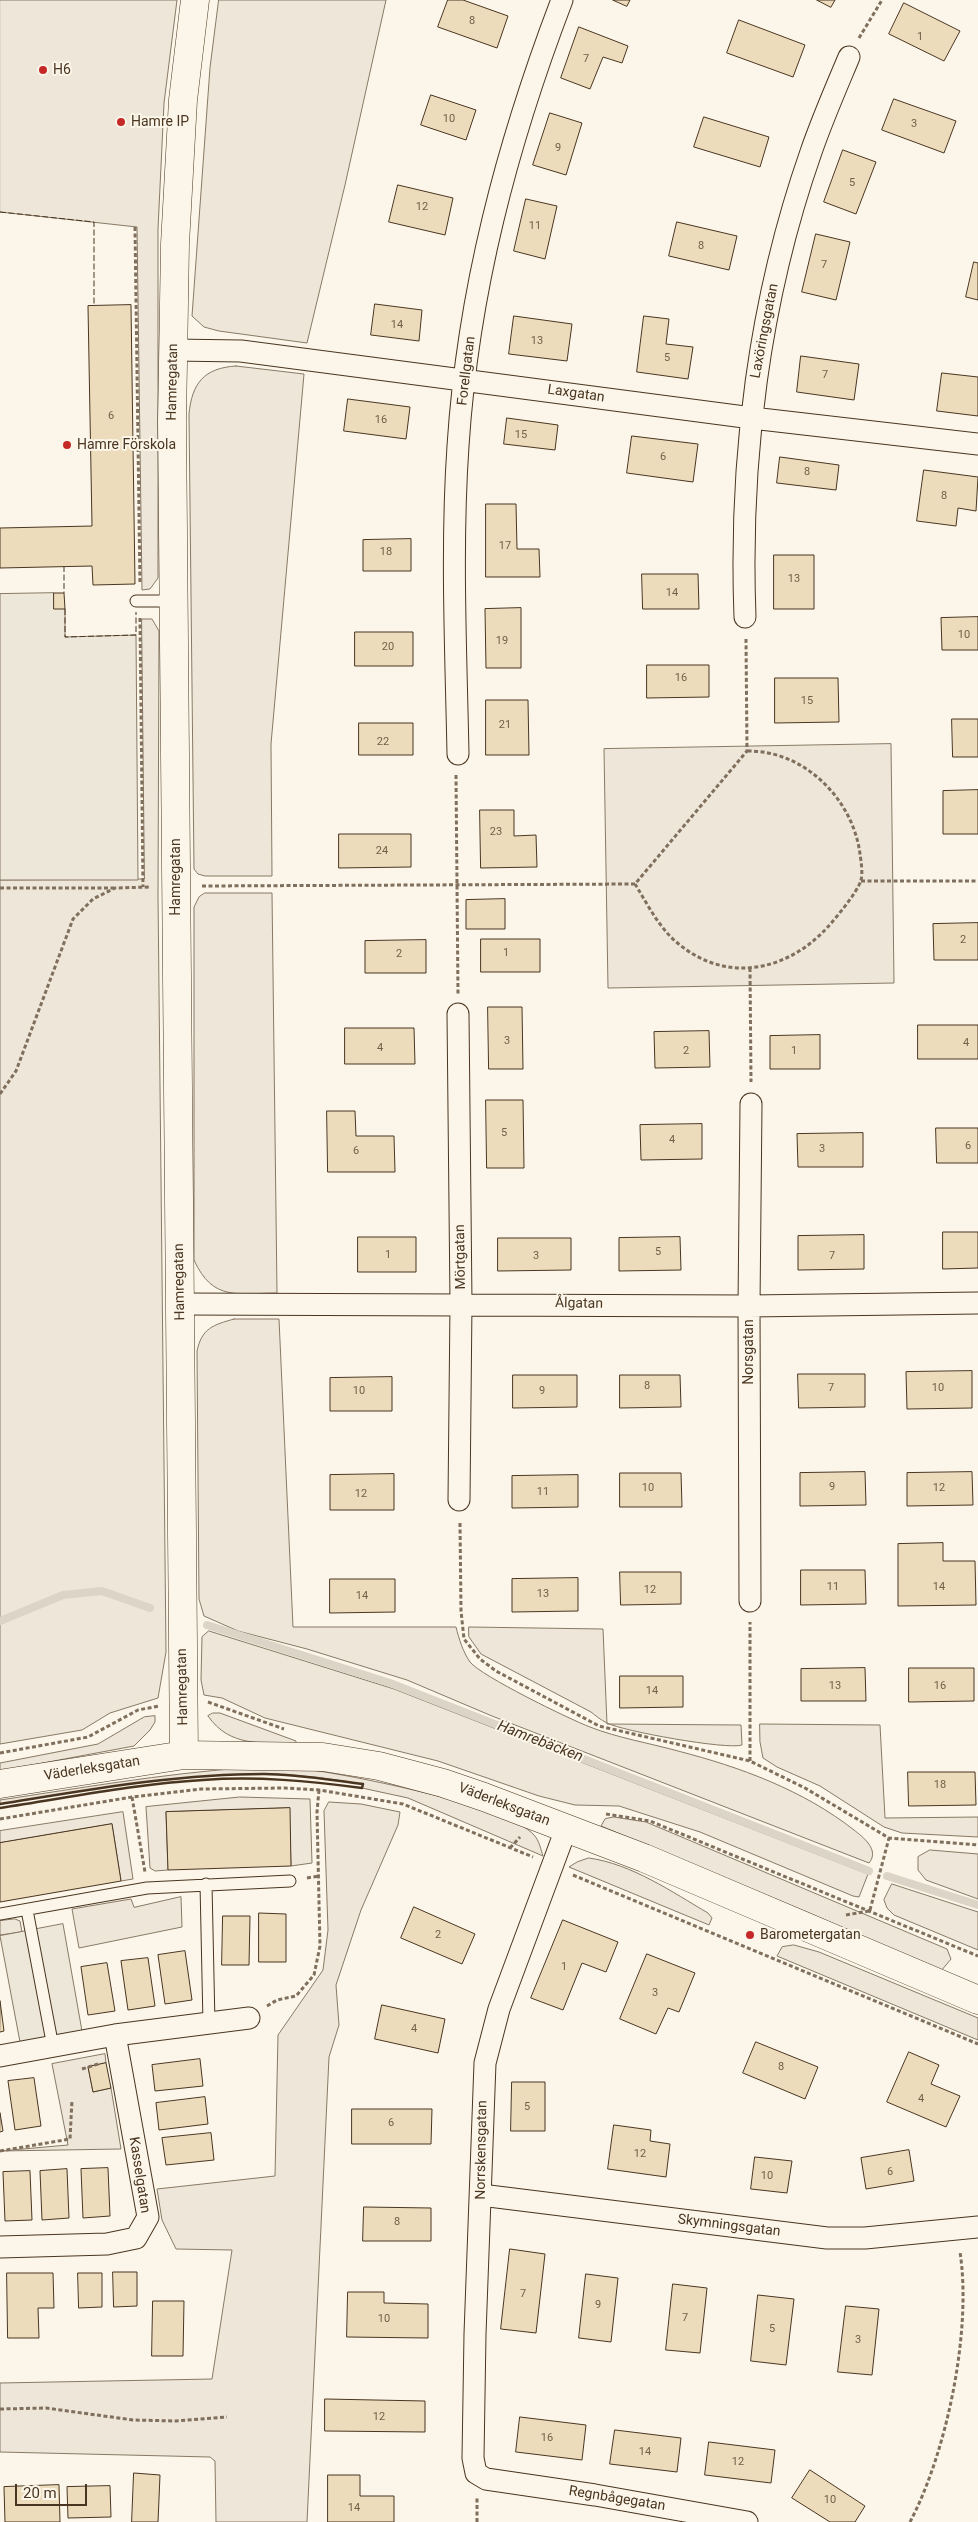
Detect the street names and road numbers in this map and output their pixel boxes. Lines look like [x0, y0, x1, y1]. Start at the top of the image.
street label: Laxöringsgatan [748, 282, 782, 380]
street label: Forellgatan [454, 335, 480, 407]
street label: Hamregatan [164, 343, 182, 421]
street label: Laxgatan [546, 382, 606, 406]
street label: Hamregatan [168, 838, 184, 916]
street label: Mörtgatan [452, 1224, 470, 1290]
street label: Hamregatan [171, 1243, 189, 1321]
street label: Ålgatan [555, 1295, 603, 1313]
street label: Norsgatan [741, 1319, 757, 1385]
street label: Hamregatan [174, 1648, 192, 1726]
street label: Väderleksgatan [43, 1753, 141, 1785]
street label: Väderleksgatan [456, 1780, 552, 1830]
street label: Norrskensgatan [473, 2100, 491, 2200]
street label: Kasselgatan [125, 2136, 153, 2214]
street label: Skymningsgatan [677, 2211, 781, 2241]
street label: Regnbågegatan [567, 2483, 667, 2515]

